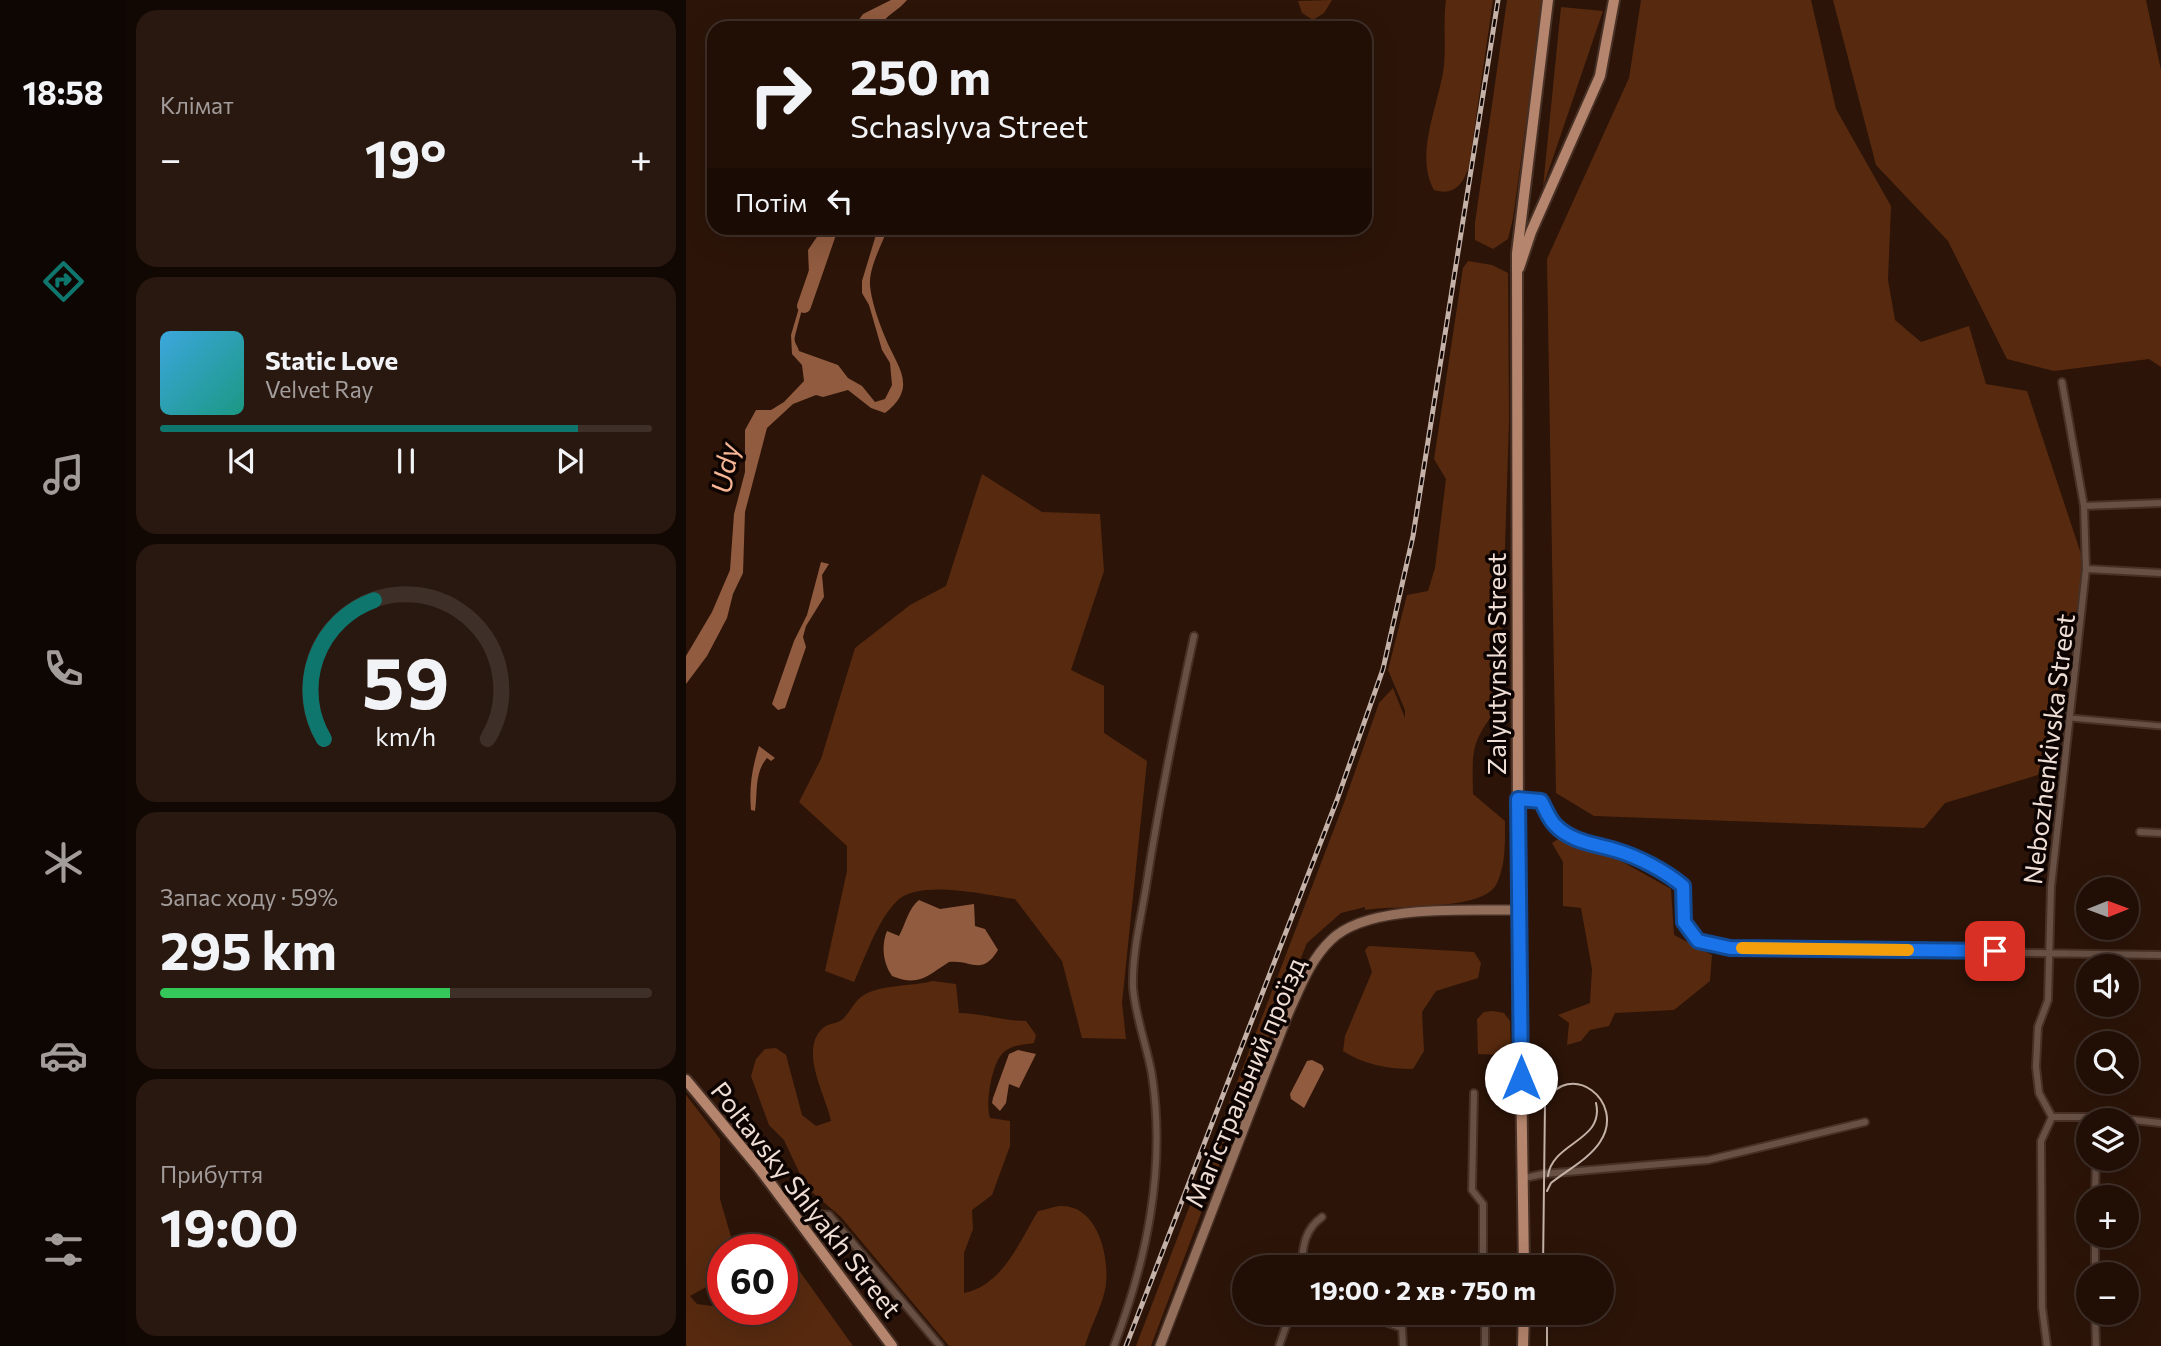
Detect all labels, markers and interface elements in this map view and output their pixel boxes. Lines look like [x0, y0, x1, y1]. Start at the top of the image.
text: 250 m [850, 45, 991, 105]
icon: right [735, 49, 826, 140]
text: 18:58 [22, 72, 104, 112]
text: Клімат [160, 91, 234, 119]
text: Schaslyva Street [850, 105, 1088, 145]
text: 19° [365, 125, 446, 189]
text: − [160, 134, 182, 181]
text: + [630, 134, 652, 181]
icon: left [821, 182, 859, 220]
text: Потім [735, 186, 807, 217]
icon: directions [39, 257, 88, 306]
text: Static Love [265, 344, 398, 375]
text: Velvet Ray [265, 375, 373, 403]
water label: Udy [703, 438, 745, 496]
icon: previous [223, 442, 261, 480]
icon: pause [387, 442, 425, 480]
icon: next [551, 442, 589, 480]
icon: music [39, 450, 88, 499]
street label: Zalyutynska Street [1480, 553, 1511, 775]
street label: Nebozhenkivska Street [2016, 612, 2080, 886]
text: 59 [362, 635, 450, 724]
icon: phone [39, 644, 88, 693]
text: km/h [376, 721, 436, 751]
icon: climate [39, 838, 88, 887]
north arrow [2076, 877, 2138, 940]
map controls [2076, 877, 2139, 1325]
text: Запас ходу · 59% [160, 883, 338, 911]
text: 295 km [160, 917, 337, 981]
pin [1965, 921, 2025, 981]
icon: arrive [1976, 932, 2014, 970]
street label: Магістральний проїзд [1177, 953, 1311, 1211]
button: sound [2076, 954, 2139, 1017]
icon: car [39, 1031, 88, 1080]
button: search [2076, 1031, 2139, 1094]
position arrow [1484, 1041, 1558, 1115]
street label: Poltavsky Shlyakh Street [705, 1075, 909, 1323]
button: layers [2076, 1108, 2139, 1171]
text: Прибуття [160, 1160, 263, 1188]
button: + [2076, 1185, 2139, 1248]
text: 19:00 [160, 1194, 298, 1258]
icon: filters [39, 1225, 88, 1274]
speed limit sign: 60 [707, 1234, 798, 1325]
button: − [2076, 1262, 2139, 1325]
text: 19:00 · 2 хв · 750 m [1310, 1274, 1536, 1305]

